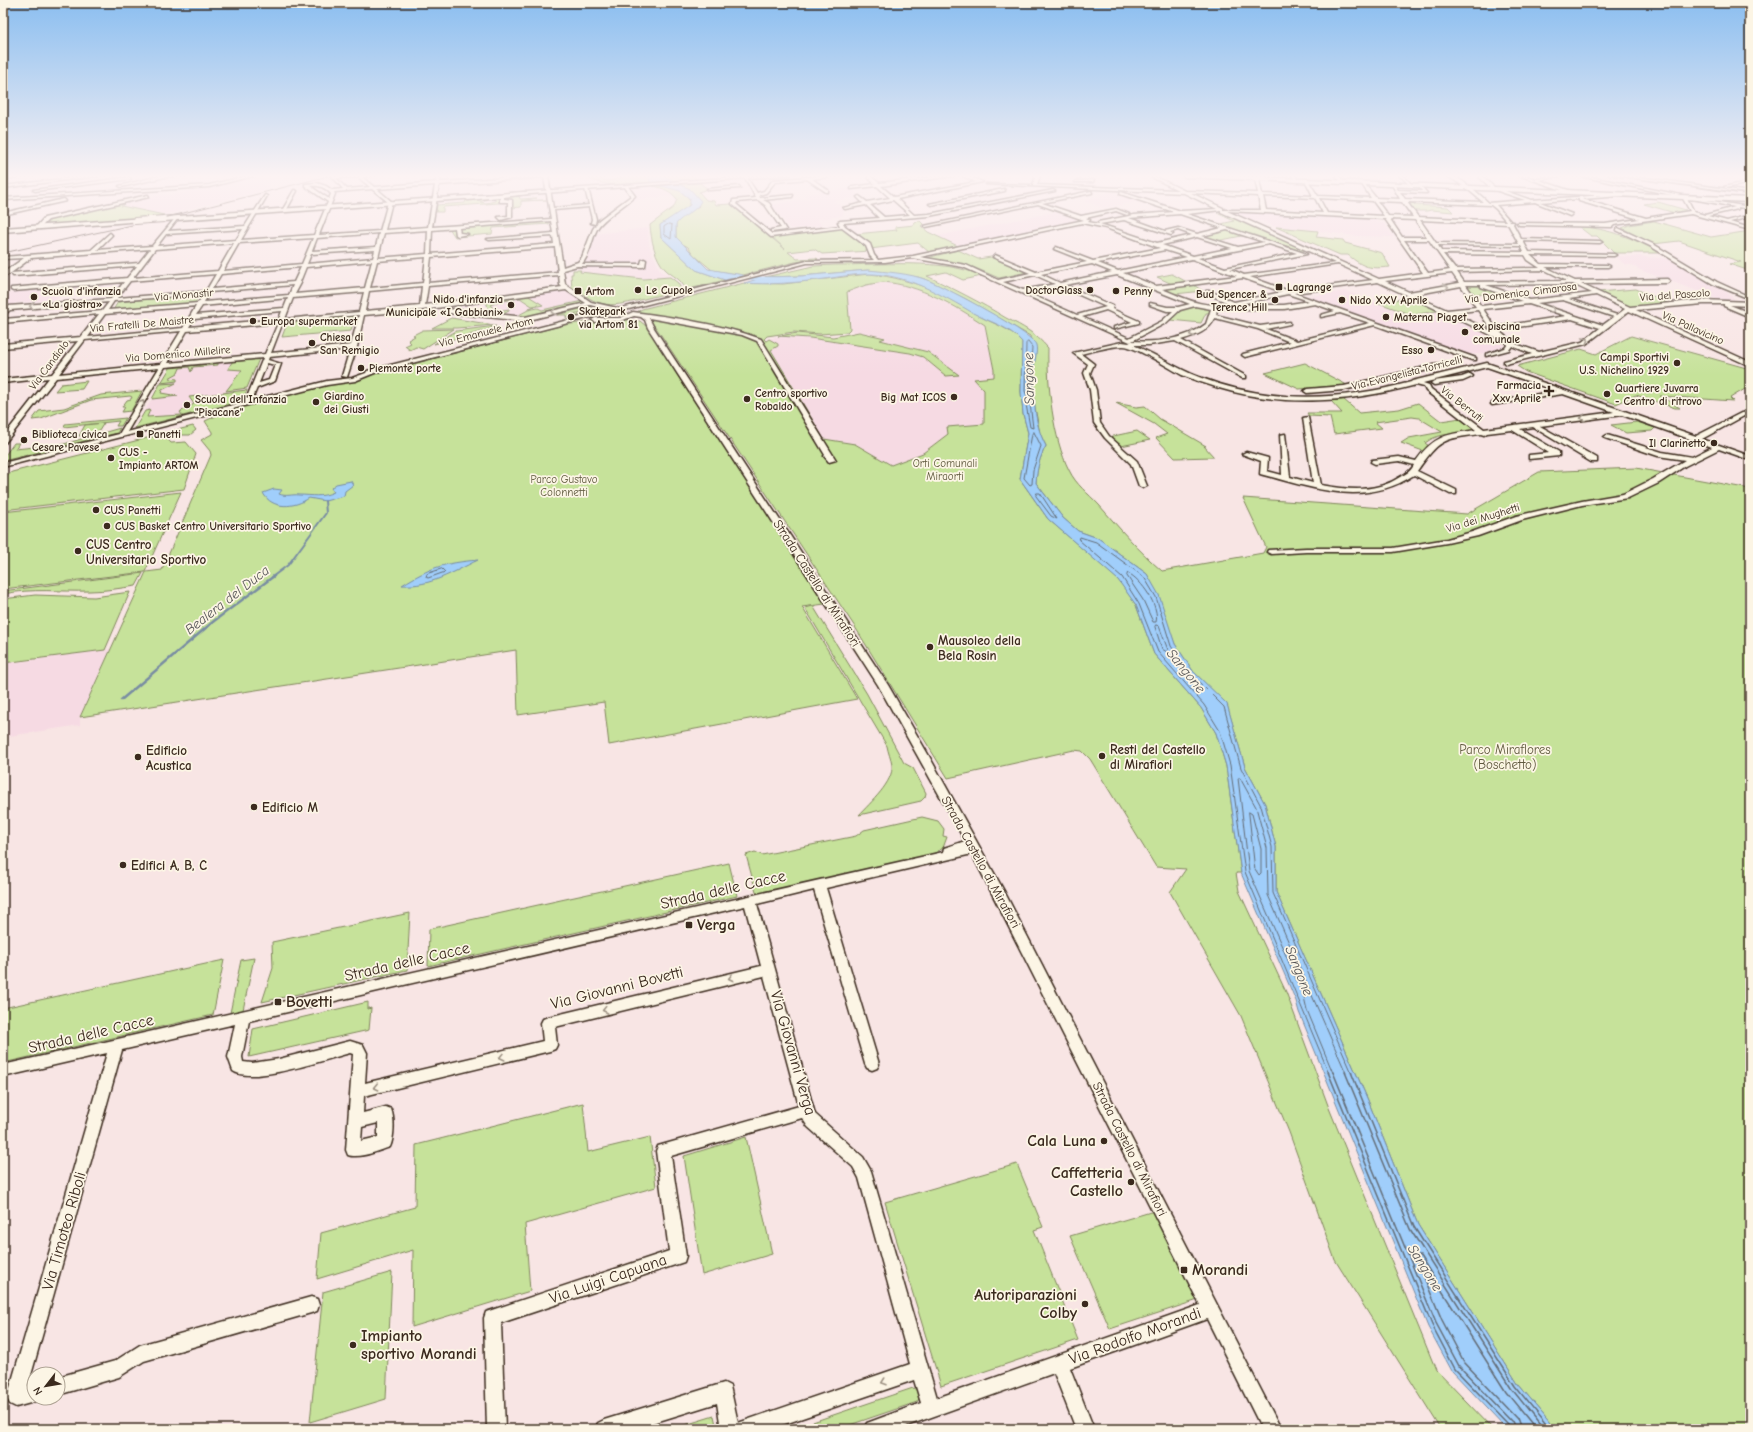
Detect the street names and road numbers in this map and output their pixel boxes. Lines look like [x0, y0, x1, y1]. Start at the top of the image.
street label: Via Domenico Cimarosa [1464, 280, 1578, 306]
street label: Via Monastir [154, 286, 215, 304]
street label: Via del Pascolo [1639, 286, 1711, 304]
street label: Via Pallavicino [1660, 309, 1726, 348]
street label: Via Fratelli De Maistre [90, 313, 195, 335]
street label: Via Emanuele Artom [438, 314, 534, 350]
street label: Via Candiolo [26, 338, 72, 392]
street label: Via Domenico Millelire [125, 343, 231, 365]
street label: Via Evangelista Torricelli [1350, 353, 1464, 393]
street label: Via Berruti [1438, 383, 1486, 425]
street label: Via dei Mughetti [1445, 501, 1521, 535]
street label: Strada Castello di Mirafiori [770, 517, 864, 649]
street label: Strada Castello di Mirafiori [938, 793, 1024, 931]
street label: Strada delle Cacce [659, 867, 787, 913]
street label: Strada delle Cacce [343, 939, 471, 985]
street label: Via Giovanni Bovetti [549, 963, 685, 1013]
street label: Via Giovanni Verga [767, 989, 819, 1117]
street label: Strada delle Cacce [27, 1011, 155, 1057]
street label: Strada Castello di Mirafiori [1090, 1079, 1170, 1219]
street label: Via Timoteo Riboli [38, 1170, 90, 1292]
street label: Via Luigi Capuana [547, 1250, 669, 1308]
street label: Via Rodolfo Morandi [1067, 1304, 1203, 1368]

